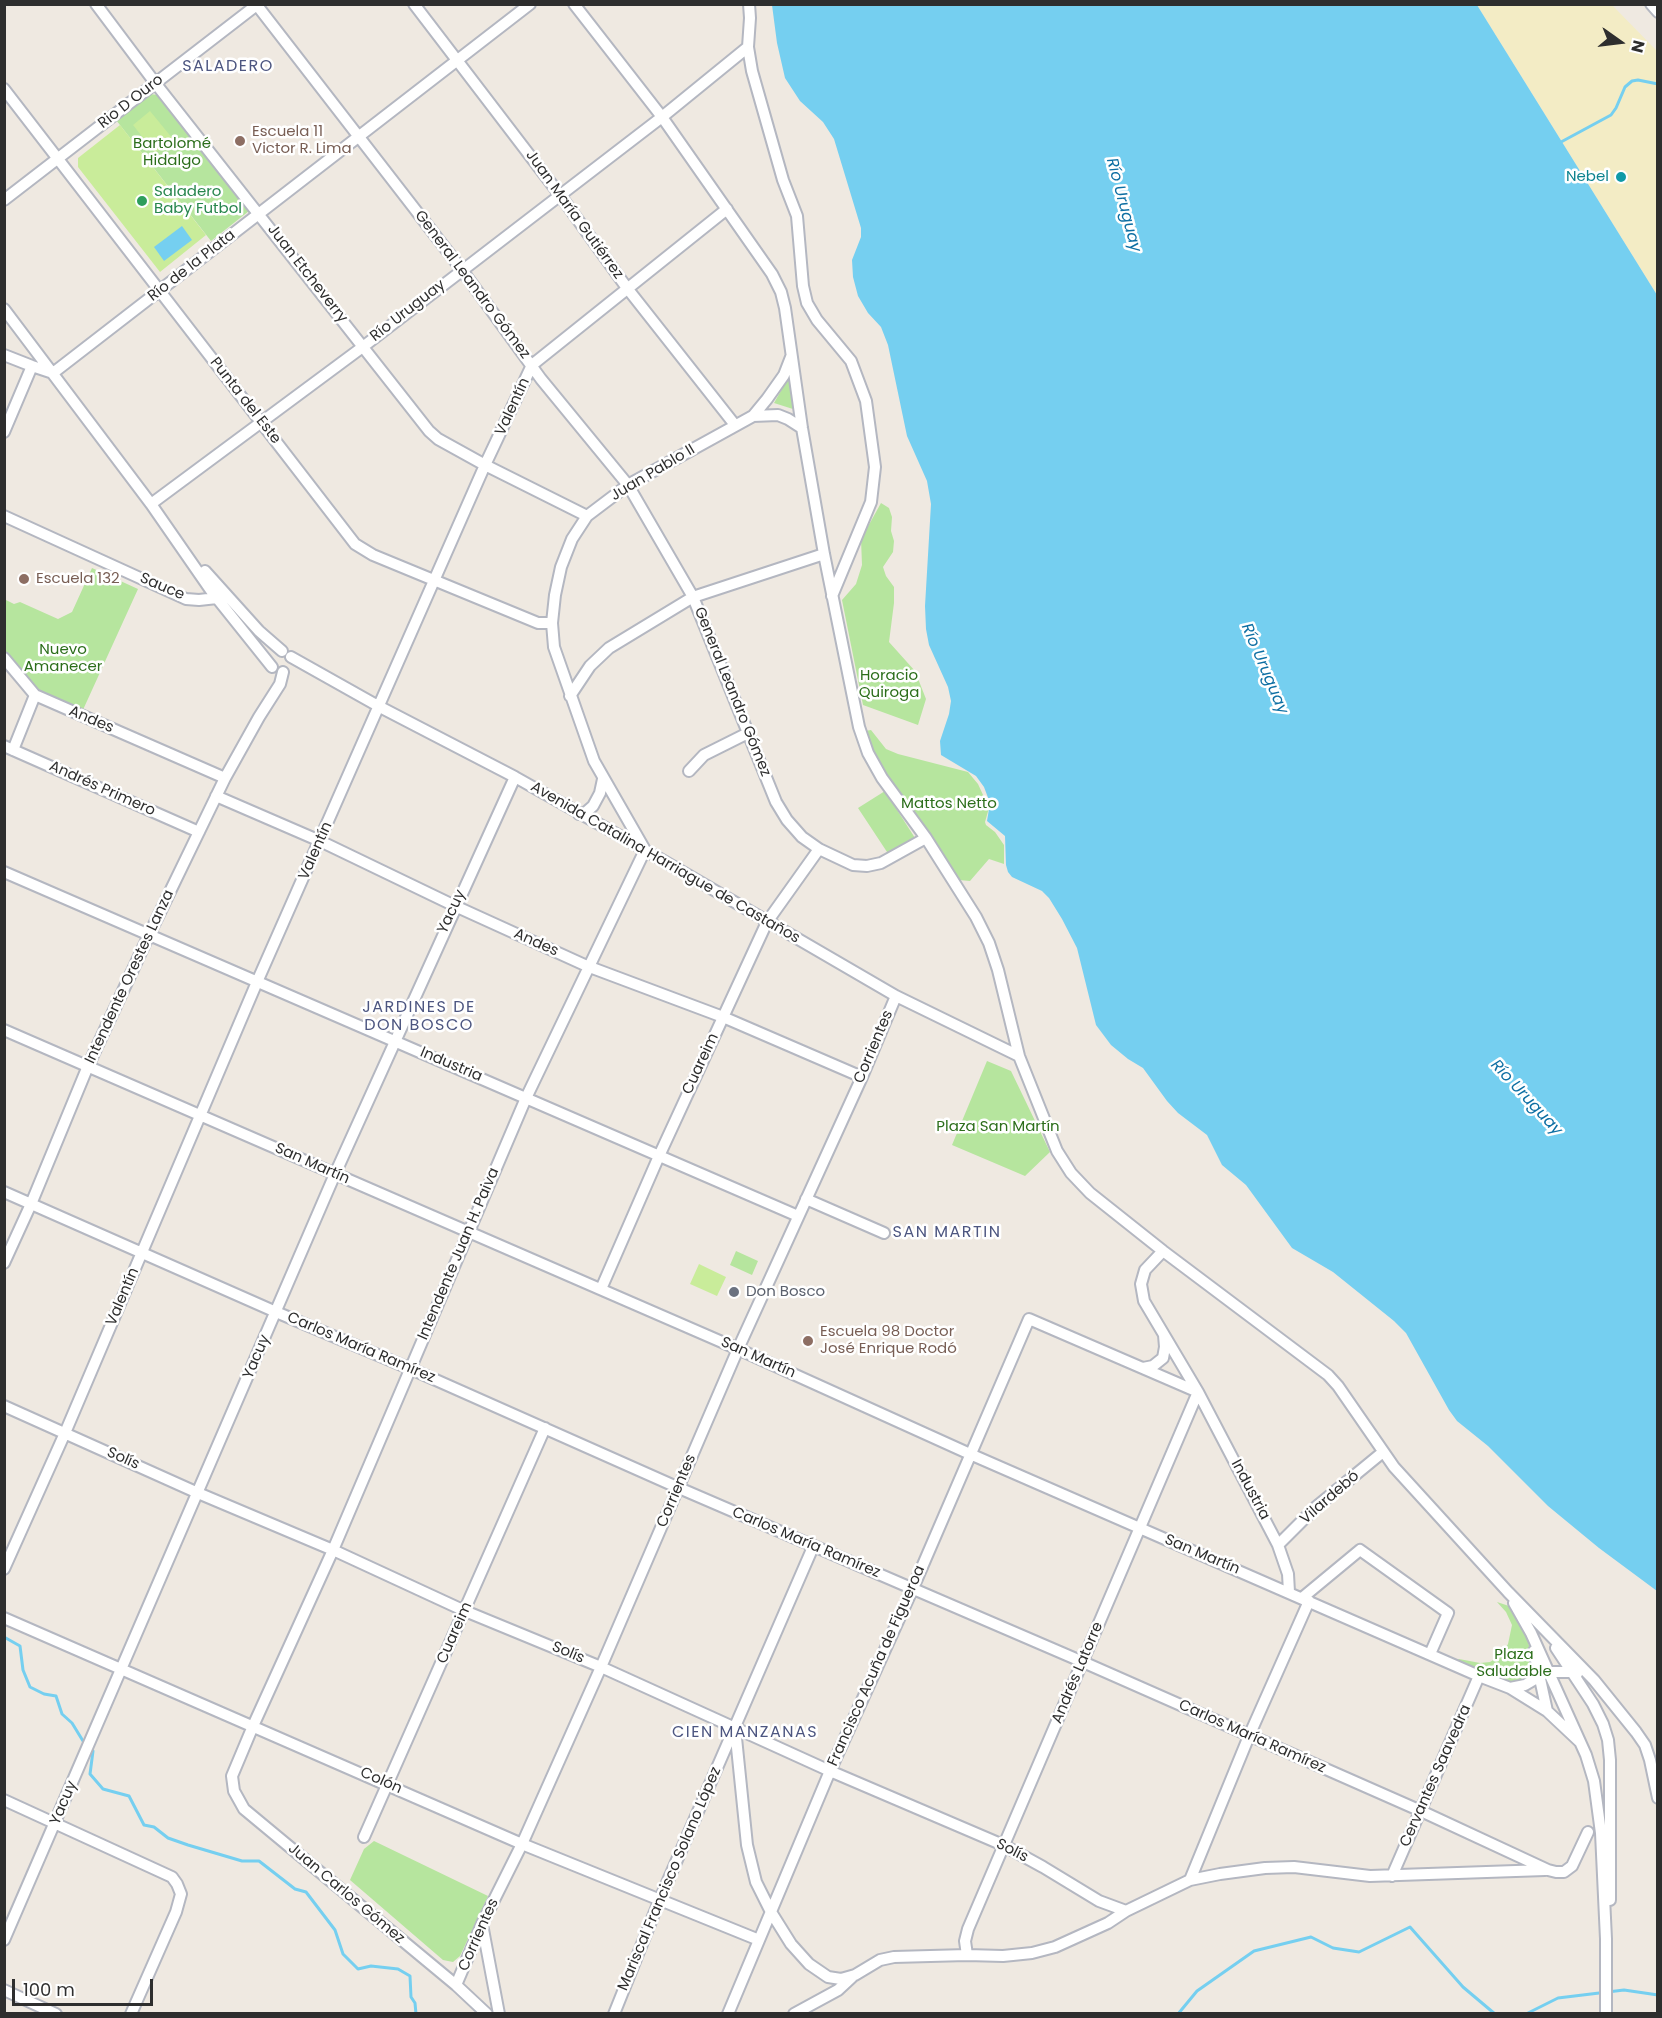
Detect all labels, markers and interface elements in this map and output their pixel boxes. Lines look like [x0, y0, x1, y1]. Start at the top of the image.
north arrow [1590, 12, 1650, 72]
text: N [1625, 38, 1651, 55]
district label: SALADERO [182, 57, 274, 77]
street label: Rio D Ouro [95, 71, 167, 133]
place label: Escuela 11 Victor R. Lima [252, 123, 352, 158]
marker: Escuela 11 Victor R. Lima [233, 134, 247, 148]
park label: Bartolomé Hidalgo [133, 135, 211, 170]
street label: Juan María Gutiérrez [521, 147, 627, 283]
water label: Río Uruguay [1101, 156, 1145, 254]
place label: Nebel [1566, 168, 1609, 186]
marker: Nebel [1614, 170, 1628, 184]
place label: Saladero Baby Futbol [154, 183, 242, 218]
marker: Saladero Baby Futbol [135, 194, 149, 208]
street label: General Leandro Gómez [410, 207, 534, 363]
street label: Juan Etcheverry [263, 221, 351, 327]
street label: Río de la Plata [145, 226, 239, 306]
street label: Río Uruguay [367, 276, 449, 346]
street label: Punta del Este [206, 354, 284, 448]
street label: Valentín [492, 375, 534, 439]
street label: Juan Pablo II [608, 441, 698, 505]
place label: Escuela 132 [36, 570, 120, 588]
street label: Sauce [137, 570, 187, 604]
marker: Escuela 132 [17, 572, 31, 586]
street label: General Leandro Gómez [690, 605, 774, 779]
water label: Río Uruguay [1236, 621, 1292, 717]
park label: Nuevo Amanecer [24, 641, 102, 676]
park label: Horacio Quiroga [859, 667, 919, 702]
street label: Andes [66, 703, 116, 737]
street label: Andrés Primero [46, 757, 158, 821]
street label: Avenida Catalina Harriague de Castaños [527, 778, 803, 948]
park label: Mattos Netto [901, 795, 997, 813]
street label: Valentín [295, 819, 337, 883]
street label: Intendente Orestes Lanza [82, 887, 178, 1067]
street label: Yacuy [434, 887, 470, 937]
street label: Andes [511, 925, 561, 961]
district label: JARDINES DE DON BOSCO [362, 998, 476, 1036]
street label: Corrientes [851, 1008, 897, 1086]
street label: Cuareim [679, 1031, 723, 1097]
street label: Industria [417, 1044, 485, 1086]
water label: Río Uruguay [1486, 1056, 1566, 1140]
park label: Plaza San Martín [936, 1118, 1060, 1136]
street label: San Martín [272, 1140, 352, 1188]
street label: Intendente Juan H. Paiva [415, 1165, 503, 1343]
district label: SAN MARTIN [893, 1223, 1001, 1243]
street label: Valentín [103, 1265, 143, 1329]
place label: Don Bosco [746, 1283, 825, 1301]
marker: Don Bosco [727, 1285, 741, 1299]
street label: Carlos María Ramírez [284, 1309, 438, 1387]
place label: Escuela 98 Doctor José Enrique Rodó [820, 1323, 957, 1358]
street label: Yacuy [240, 1332, 274, 1382]
street label: San Martín [718, 1334, 798, 1382]
marker: Escuela 98 Doctor José Enrique Rodó [801, 1334, 815, 1348]
street label: Solís [104, 1444, 142, 1474]
street label: Corrientes [654, 1452, 700, 1530]
street label: Industria [1227, 1457, 1273, 1523]
street label: Vilardebó [1297, 1467, 1363, 1529]
street label: Carlos María Ramírez [729, 1504, 883, 1582]
street label: San Martín [1162, 1531, 1242, 1579]
street label: Francisco Acuña de Figueroa [824, 1563, 930, 1769]
street label: Cuareim [433, 1599, 477, 1667]
street label: Andrés Latorre [1048, 1619, 1108, 1727]
street label: Solís [549, 1638, 587, 1668]
park label: Plaza Saludable [1476, 1646, 1552, 1681]
street label: Carlos María Ramírez [1176, 1696, 1328, 1778]
street label: Cervantes Saavedra [1396, 1702, 1476, 1850]
district label: CIEN MANZANAS [672, 1723, 818, 1743]
street label: Colón [357, 1764, 405, 1798]
street label: Mariscal Francisco Solano López [615, 1765, 725, 1993]
street label: Yacuy [47, 1778, 81, 1828]
street label: Solís [993, 1835, 1031, 1867]
street label: Juan Carlos Gómez [284, 1840, 408, 1948]
street label: Corrientes [455, 1896, 503, 1974]
scale bar [15, 1967, 156, 2005]
text: 100 m [23, 1977, 75, 2002]

